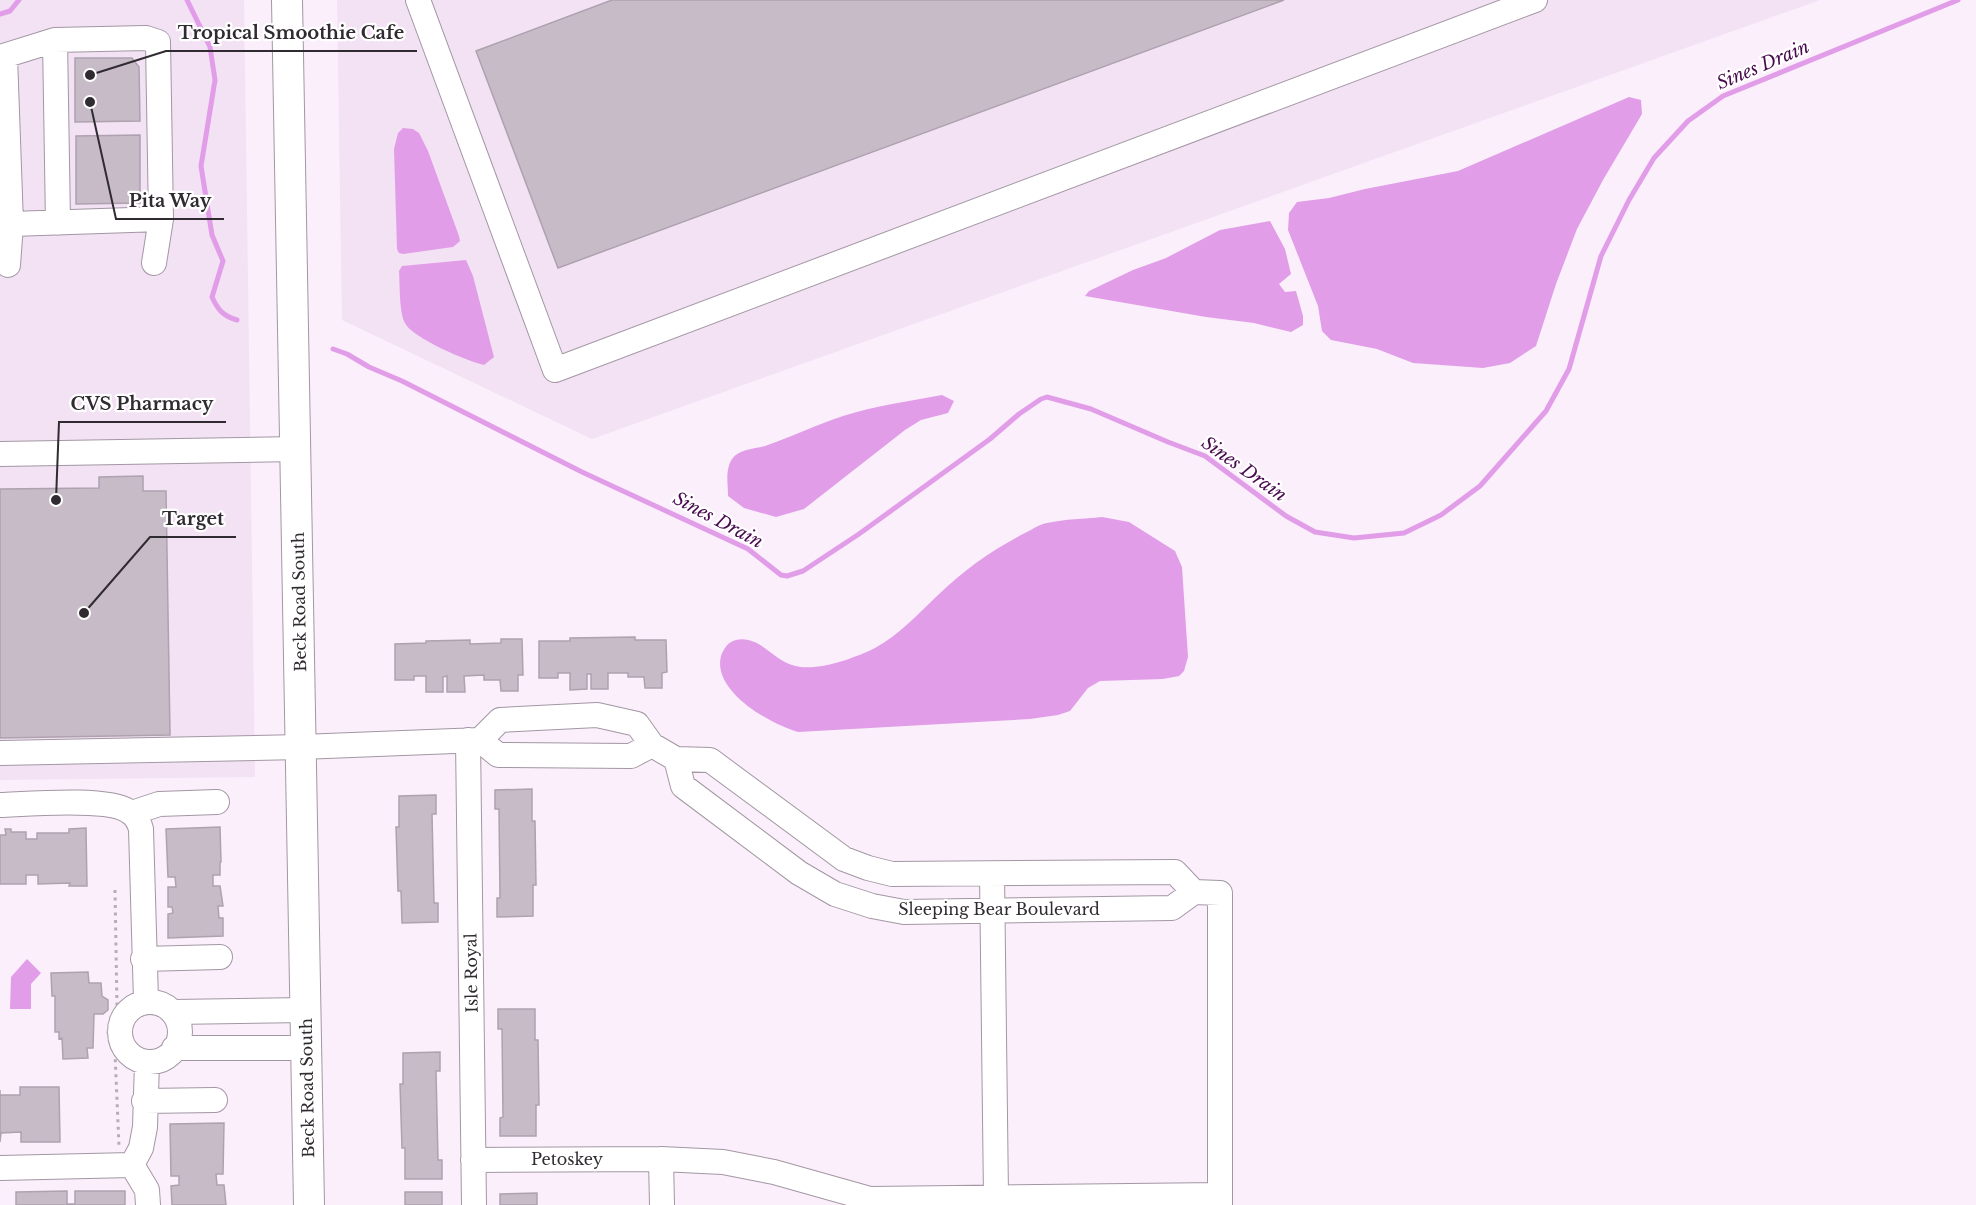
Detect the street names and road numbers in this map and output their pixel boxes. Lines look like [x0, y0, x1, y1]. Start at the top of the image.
street label: Beck Road South [288, 532, 310, 672]
street label: Sleeping Bear Boulevard [898, 899, 1100, 919]
street label: Isle Royal [460, 933, 482, 1013]
street label: Beck Road South [296, 1018, 318, 1158]
street label: Petoskey [531, 1149, 604, 1169]

